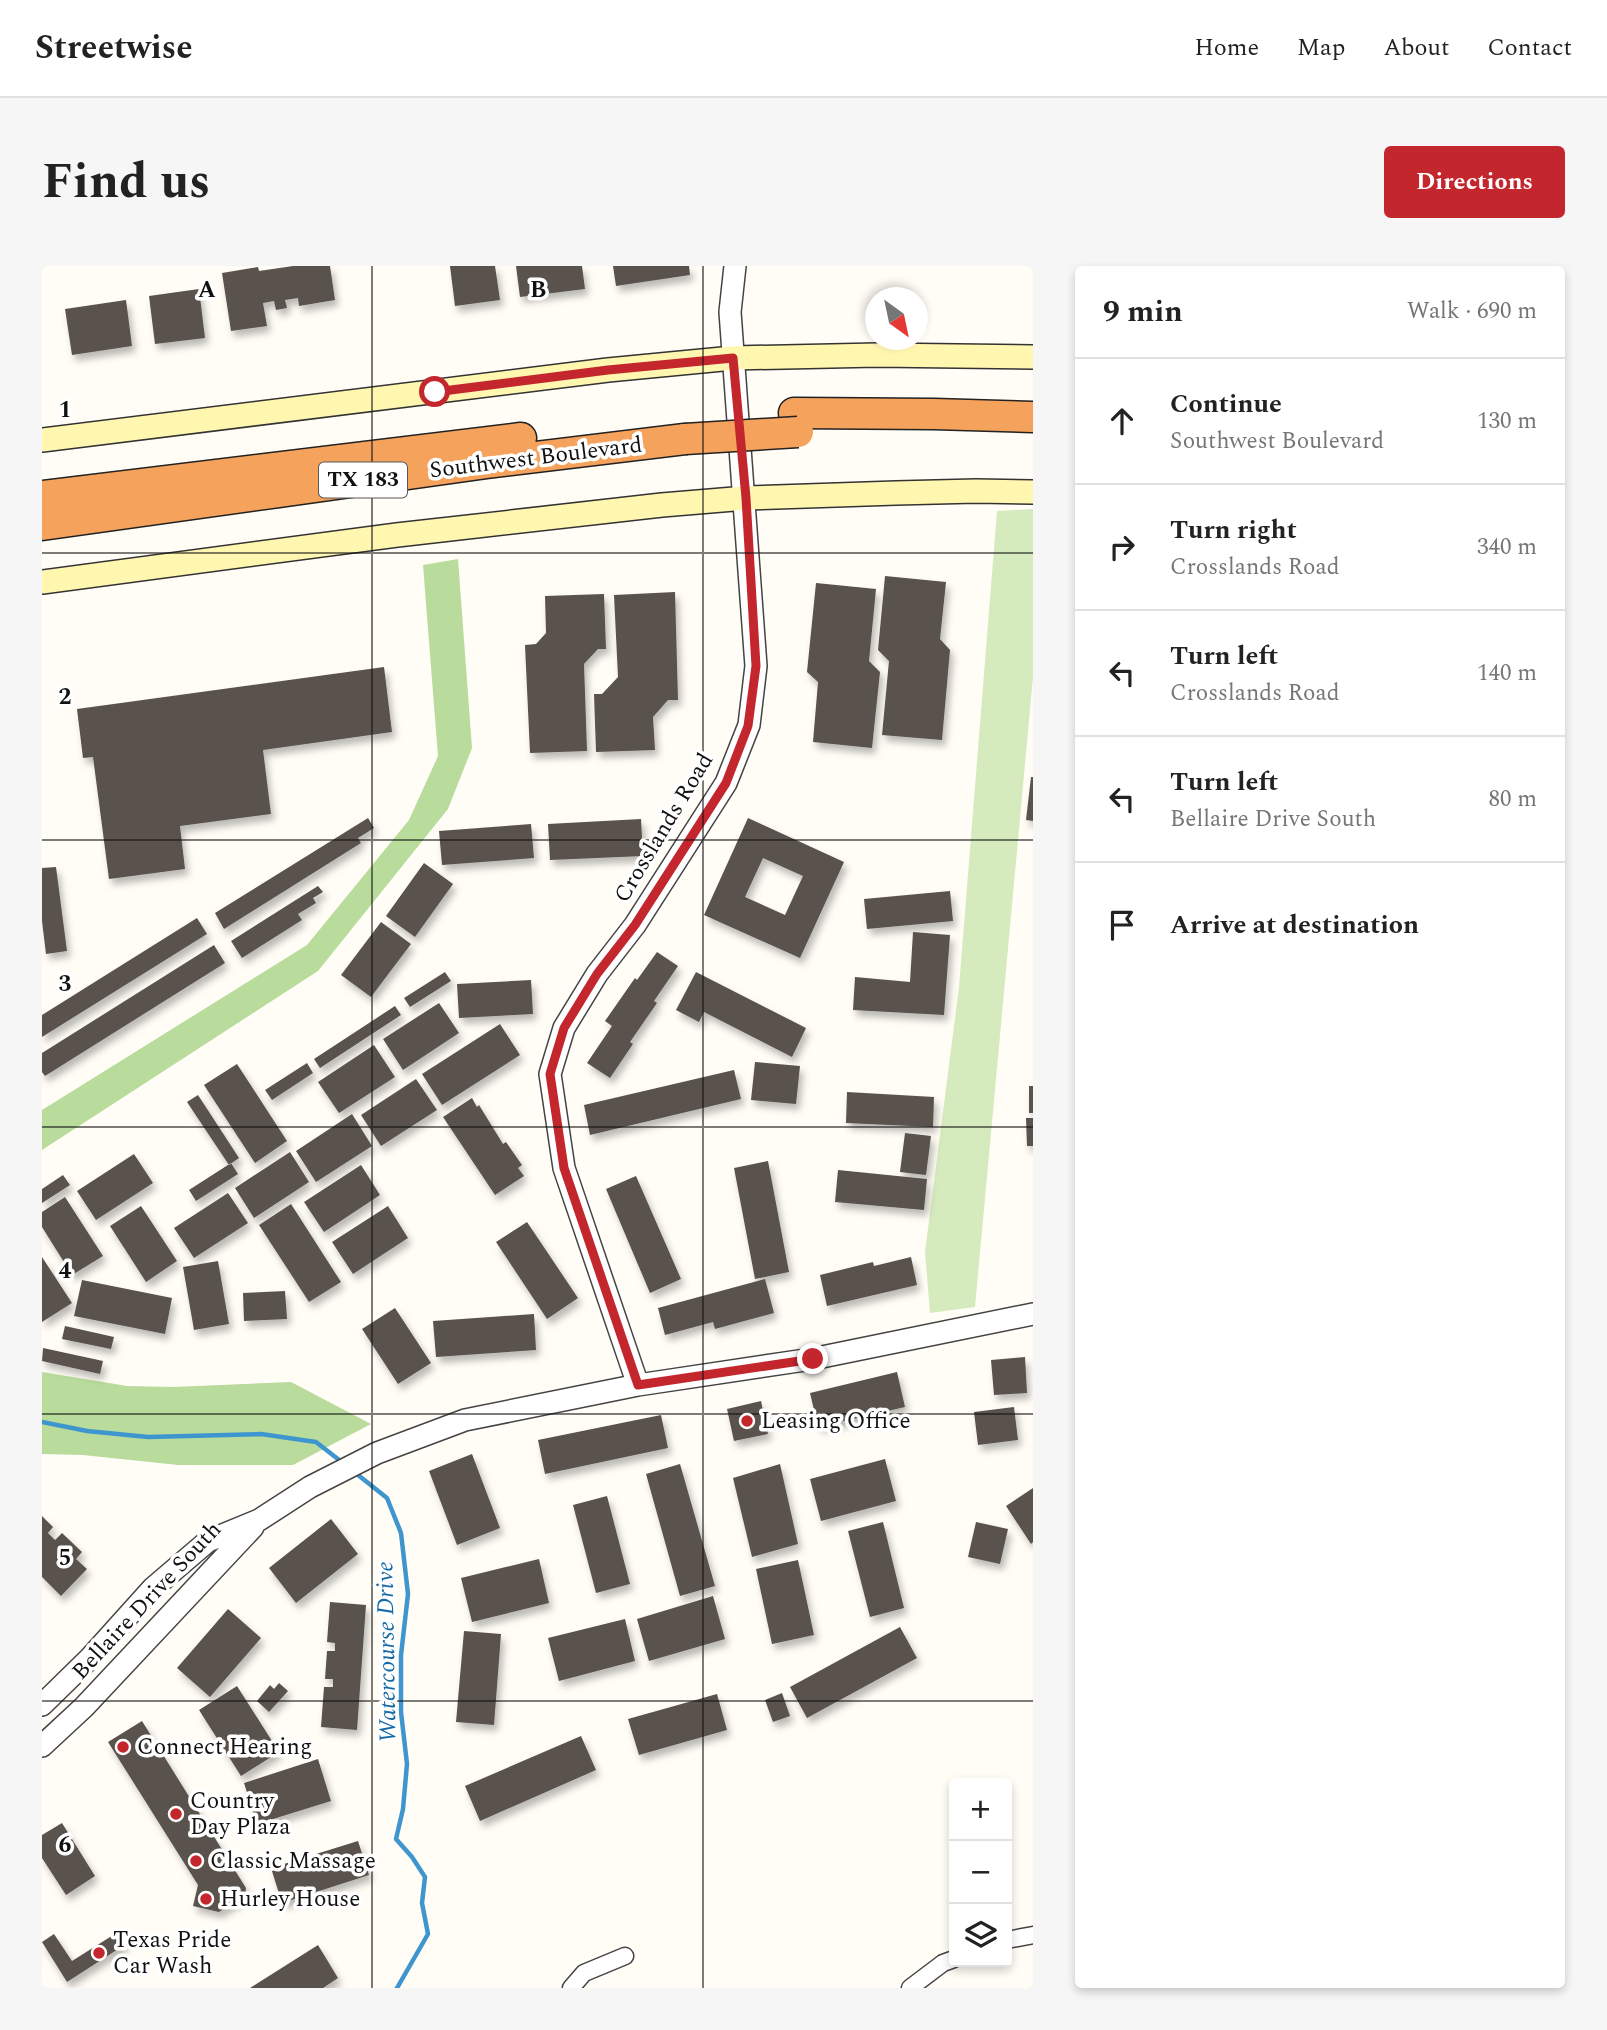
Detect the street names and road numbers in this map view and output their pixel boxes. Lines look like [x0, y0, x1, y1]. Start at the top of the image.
street label: Southwest Boulevard [428, 428, 645, 488]
road number: TX 183 [319, 462, 407, 498]
street label: Crosslands Road [605, 746, 723, 910]
street label: Bellaire Drive South [64, 1514, 230, 1688]

